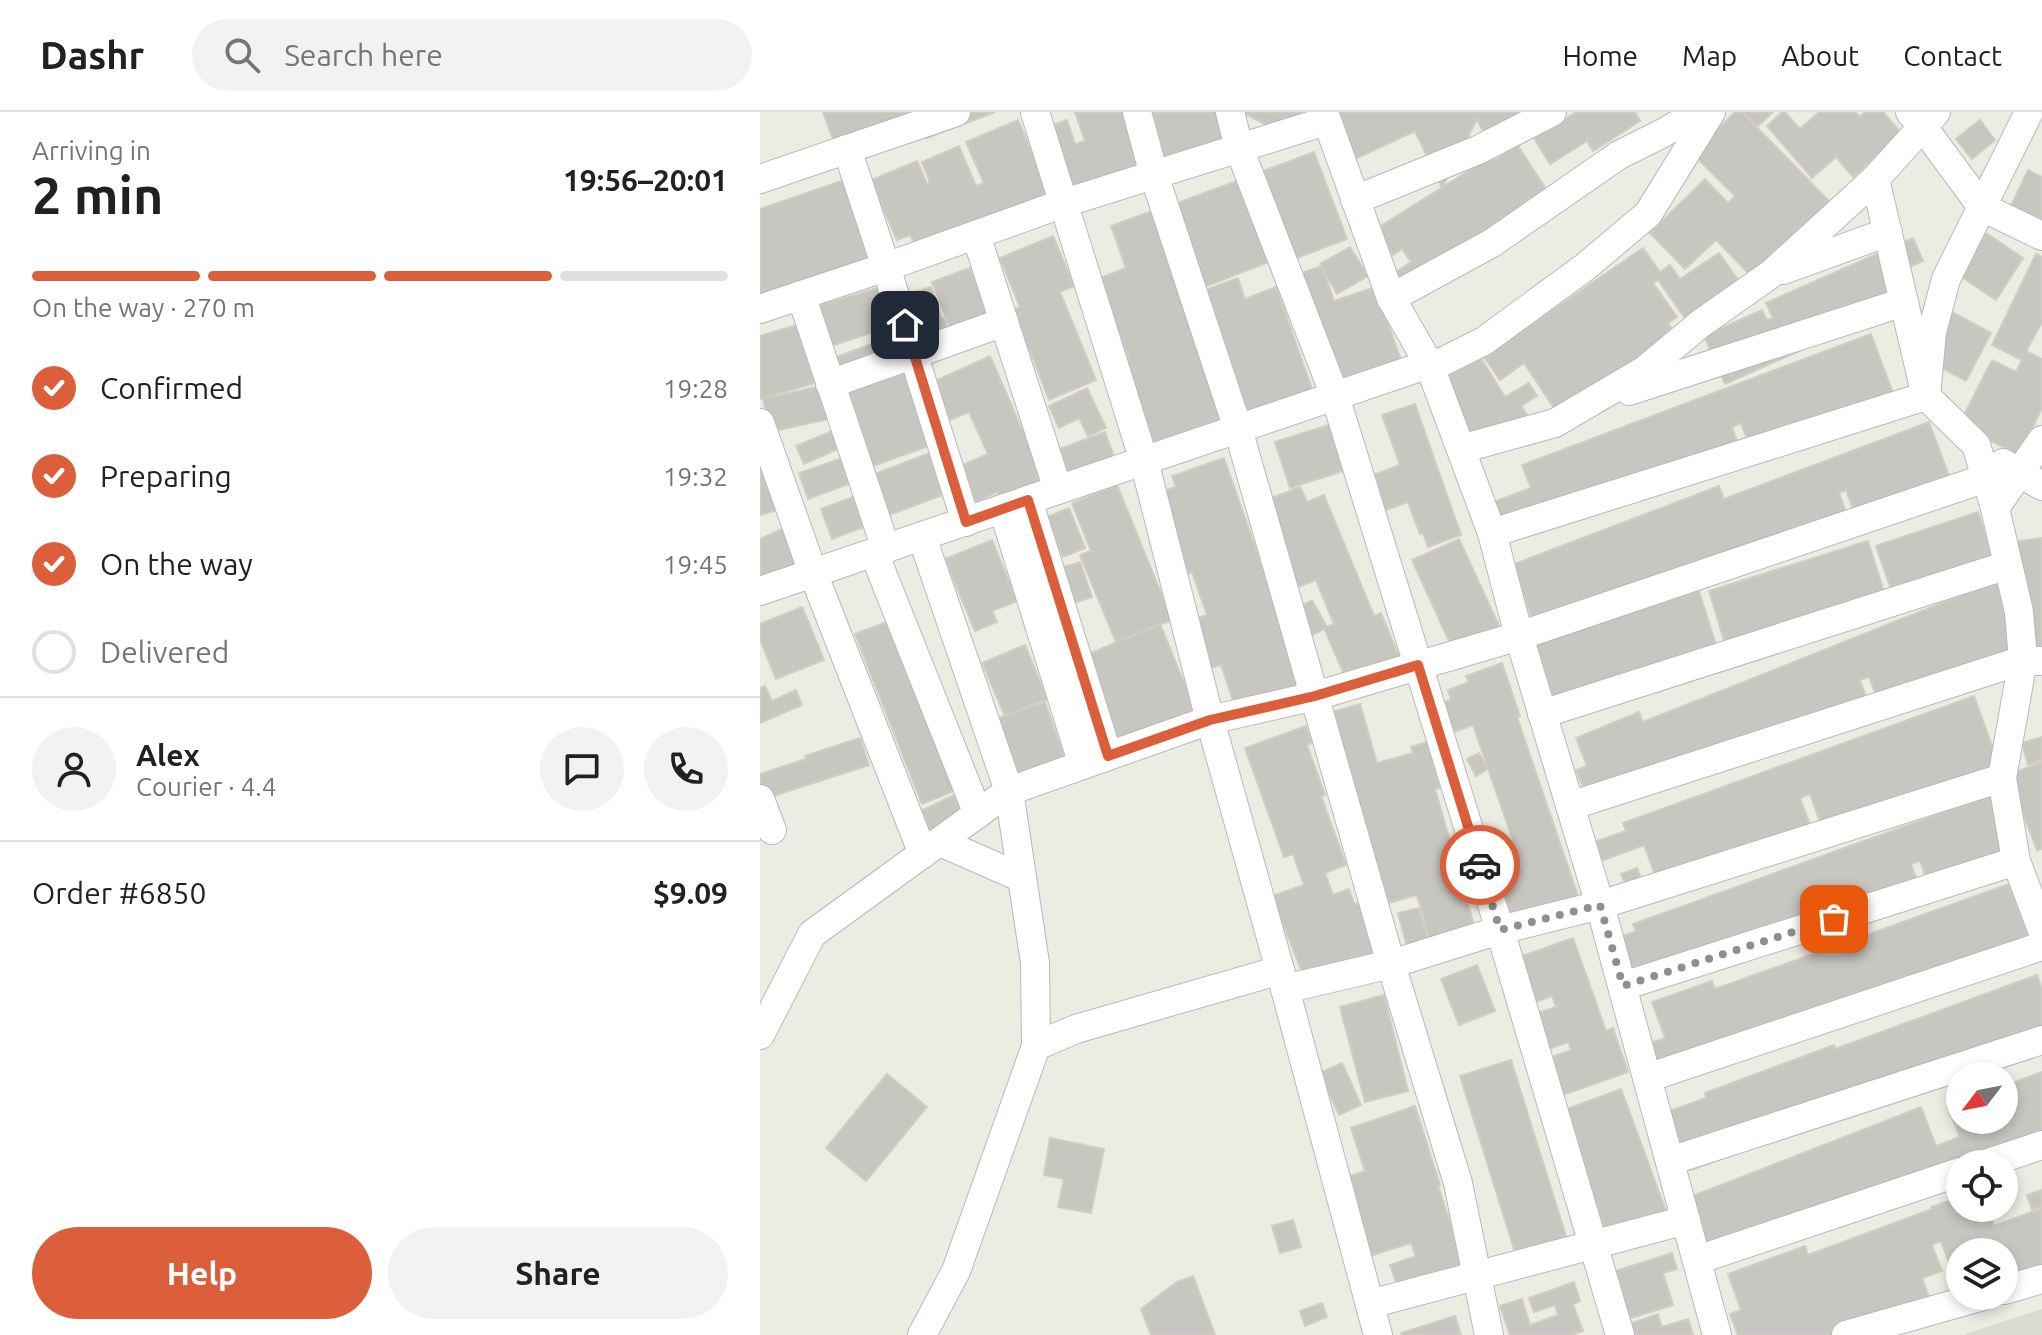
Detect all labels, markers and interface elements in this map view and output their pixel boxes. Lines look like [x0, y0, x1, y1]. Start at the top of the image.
search box [192, 19, 752, 91]
icon: search [220, 33, 264, 77]
text: Dashr [40, 34, 144, 76]
text: Search here [284, 38, 443, 72]
text: Home [1563, 40, 1638, 71]
text: Map [1682, 40, 1737, 71]
text: About [1781, 40, 1859, 71]
text: Contact [1903, 40, 2002, 71]
text: Arriving in [32, 136, 151, 165]
text: 19:56–20:01 [563, 163, 728, 197]
text: 2 min [32, 166, 163, 224]
pin [871, 291, 939, 359]
text: On the way · 270 m [32, 293, 255, 322]
icon: home [883, 303, 927, 347]
icon: check [32, 366, 76, 410]
text: Confirmed [100, 371, 243, 405]
text: 19:28 [663, 374, 728, 403]
icon: check [32, 454, 76, 498]
text: Preparing [100, 459, 232, 493]
text: 19:32 [663, 462, 728, 491]
icon: check [32, 542, 76, 586]
text: On the way [100, 547, 253, 581]
text: 19:45 [663, 550, 728, 579]
text: Delivered [100, 635, 229, 669]
button: person [32, 727, 116, 811]
button: chat [540, 727, 624, 811]
button: phone [644, 727, 728, 811]
text: Alex [136, 738, 200, 772]
text: Courier · 4.4 [136, 772, 276, 801]
courier [1440, 825, 1520, 905]
icon: car [1458, 843, 1502, 887]
text: Order #6850 [32, 876, 206, 910]
text: $9.09 [653, 876, 728, 910]
pin [1800, 885, 1868, 953]
icon: bag [1812, 897, 1856, 941]
north arrow [1946, 1062, 2018, 1134]
map controls [1946, 1062, 2018, 1310]
button: locate [1946, 1150, 2018, 1222]
button: Help [32, 1227, 372, 1319]
button: Share [388, 1227, 728, 1319]
button: layers [1946, 1238, 2018, 1310]

